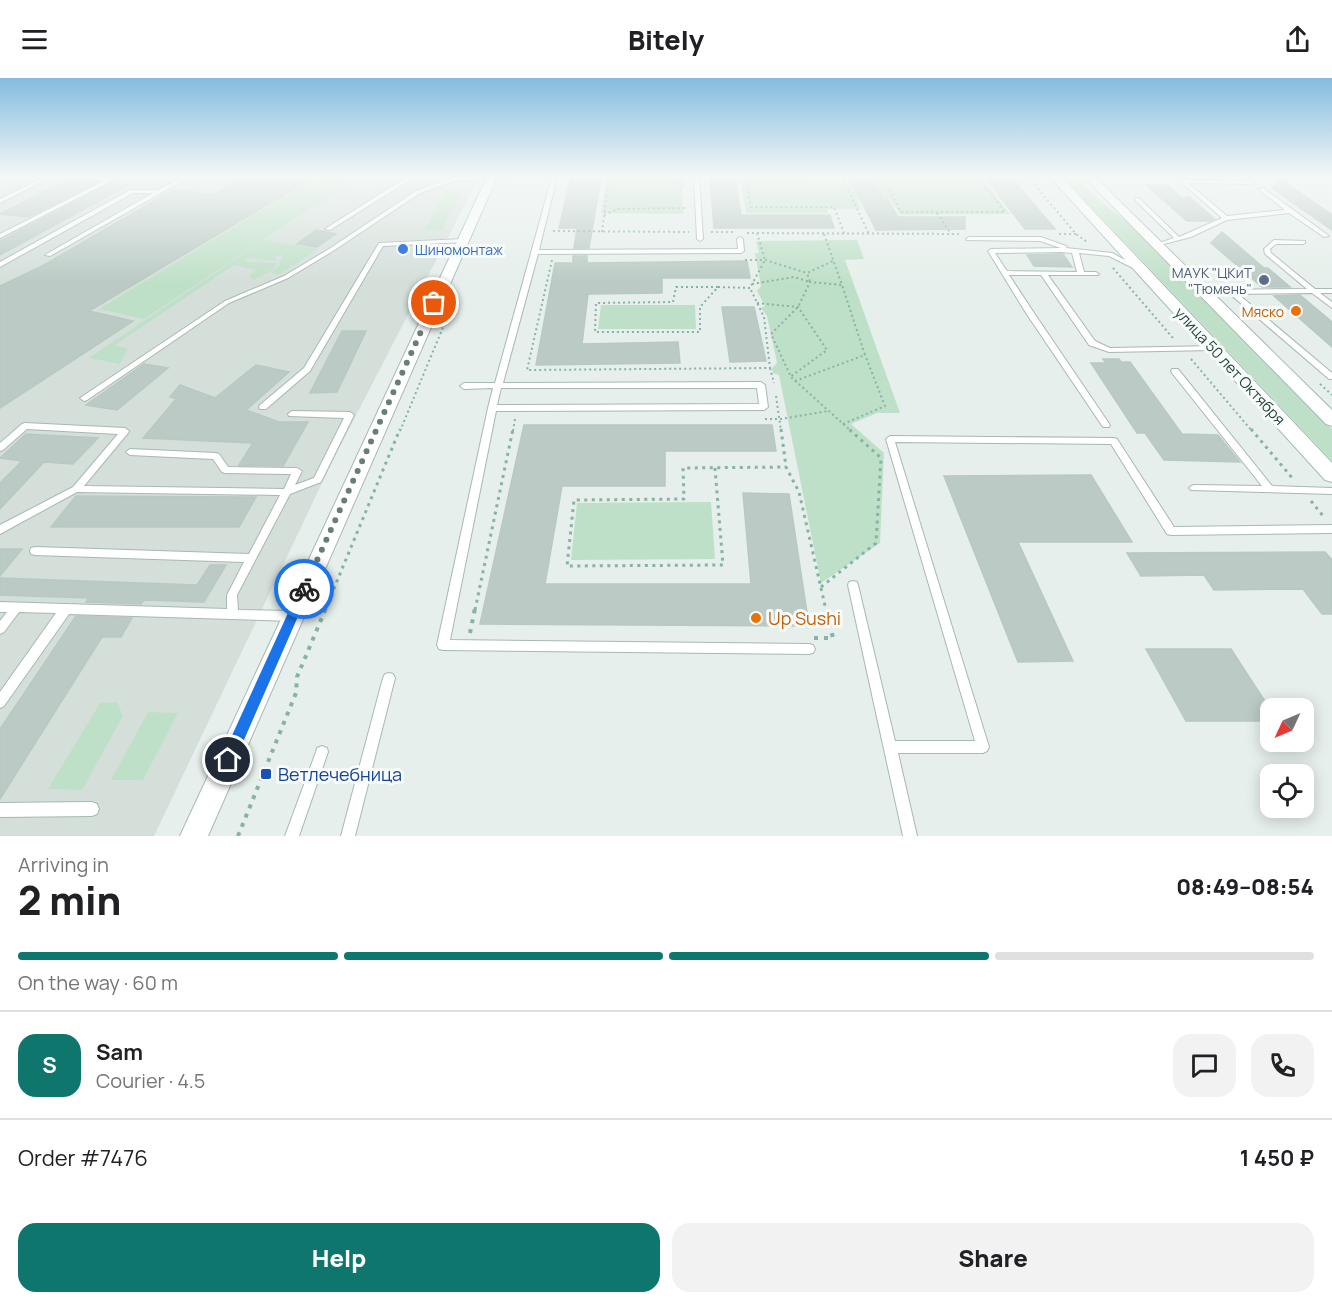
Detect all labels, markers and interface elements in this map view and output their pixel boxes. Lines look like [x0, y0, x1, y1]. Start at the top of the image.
text: Bitely [628, 21, 704, 58]
icon: menu [18, 23, 51, 56]
icon: share [1281, 23, 1314, 56]
place label: Шиномонтаж [415, 240, 503, 259]
marker: Шиномонтаж [396, 242, 410, 256]
place label: МАУК "ЦКиТ "Тюмень" [1172, 263, 1253, 298]
marker: МАУК "ЦКиТ "Тюмень" [1257, 273, 1271, 287]
pin [408, 277, 459, 328]
icon: bag [417, 286, 450, 319]
place label: Мяско [1242, 302, 1284, 321]
street label: улица 50 лет Октября [1170, 303, 1290, 429]
marker: Мяско [1289, 304, 1303, 318]
courier [274, 559, 334, 619]
icon: bike [288, 573, 321, 606]
place label: Up Sushi [768, 606, 841, 630]
marker: Up Sushi [749, 611, 763, 625]
north arrow [1260, 698, 1314, 752]
map controls [1260, 698, 1314, 818]
pin [202, 734, 253, 785]
icon: home [211, 743, 244, 776]
place label: Ветлечебница [278, 762, 402, 786]
button: locate [1260, 764, 1314, 818]
marker: Ветлечебница [259, 767, 273, 781]
text: Arriving in [18, 851, 109, 878]
text: 08:49–08:54 [1176, 872, 1314, 902]
text: 2 min [18, 873, 121, 927]
text: On the way · 60 m [18, 969, 178, 996]
button: chat [1173, 1034, 1236, 1097]
button: phone [1251, 1034, 1314, 1097]
text: Sam [96, 1037, 143, 1067]
text: S [42, 1050, 57, 1080]
text: Courier · 4.5 [96, 1067, 205, 1094]
text: Order #7476 [18, 1143, 148, 1173]
text: 1 450 ₽ [1240, 1143, 1314, 1173]
button: Help [18, 1223, 660, 1292]
button: Share [672, 1223, 1314, 1292]

